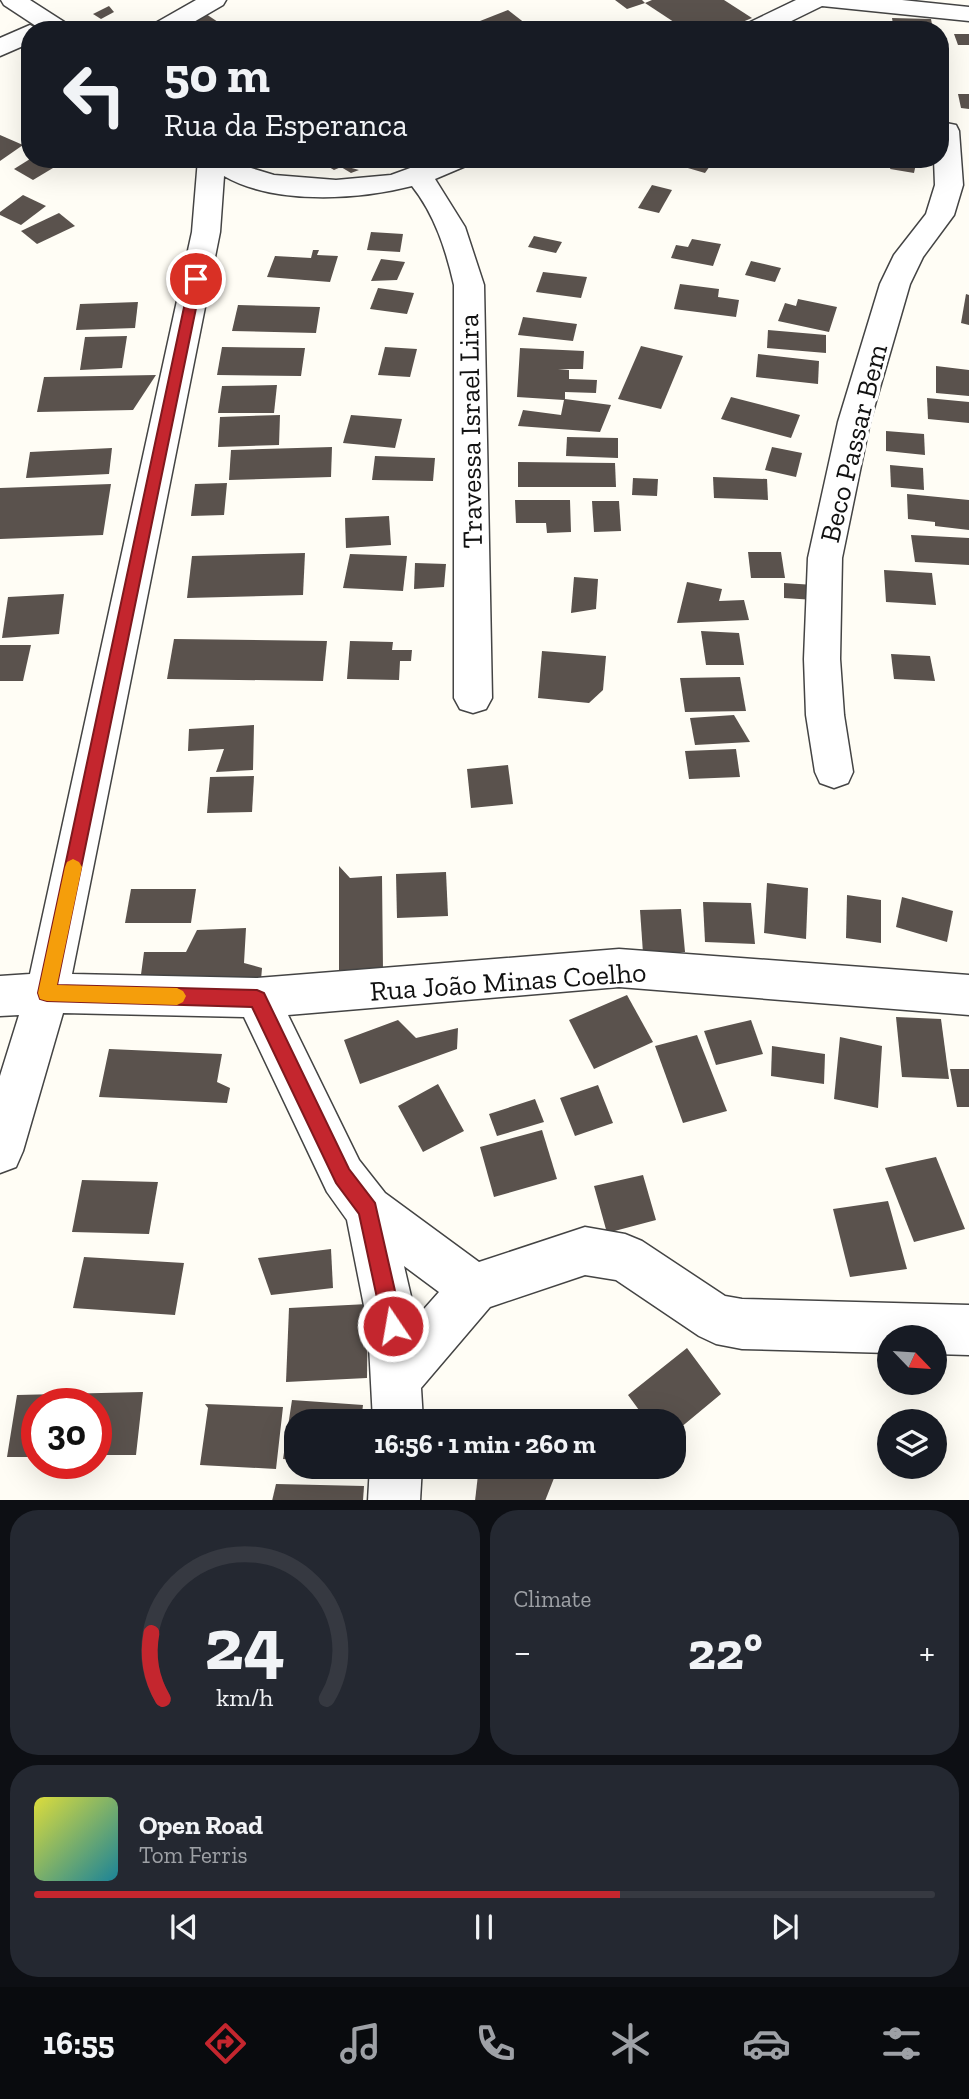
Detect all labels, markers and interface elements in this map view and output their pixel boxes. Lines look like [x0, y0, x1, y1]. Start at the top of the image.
text: 50 m [164, 46, 270, 105]
icon: left [49, 49, 140, 140]
text: Rua da Esperanca [164, 106, 408, 144]
pin [166, 249, 226, 309]
icon: arrive [177, 260, 215, 298]
street label: Travessa Israel Lira [452, 313, 489, 549]
street label: Beco Passar Bem [813, 341, 894, 546]
street label: Rua João Minas Coelho [369, 955, 647, 1008]
position arrow [356, 1289, 430, 1363]
north arrow [877, 1325, 947, 1395]
map controls [877, 1325, 947, 1479]
speed limit sign: 30 [21, 1388, 112, 1479]
button: layers [877, 1409, 947, 1479]
text: 16:56 · 1 min · 260 m [374, 1428, 596, 1460]
text: Climate [514, 1585, 591, 1613]
text: 24 [204, 1600, 285, 1688]
text: 22° [688, 1620, 763, 1682]
text: − [514, 1629, 531, 1675]
text: + [919, 1629, 935, 1675]
text: km/h [216, 1681, 273, 1711]
text: Open Road [139, 1809, 263, 1841]
text: Tom Ferris [139, 1841, 248, 1869]
icon: previous [165, 1908, 203, 1946]
icon: pause [465, 1908, 503, 1946]
icon: next [766, 1908, 804, 1946]
icon: directions [201, 2019, 250, 2068]
icon: music [336, 2019, 385, 2068]
icon: phone [471, 2019, 520, 2068]
icon: climate [606, 2019, 655, 2068]
icon: car [742, 2019, 791, 2068]
icon: filters [877, 2019, 926, 2068]
text: 16:55 [43, 2024, 115, 2062]

